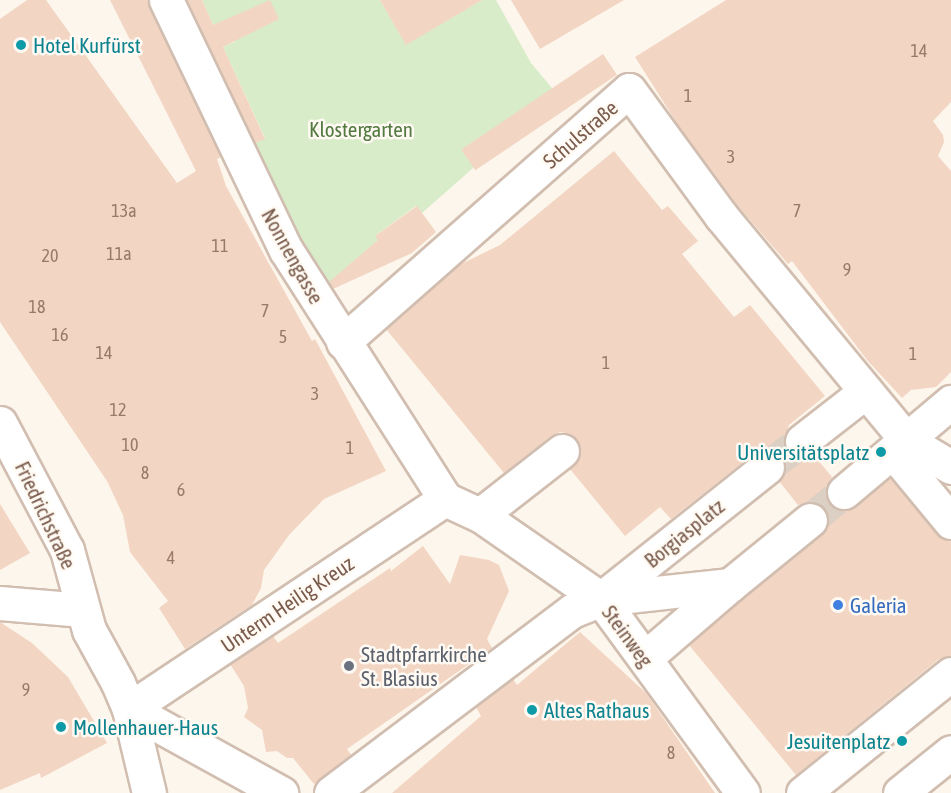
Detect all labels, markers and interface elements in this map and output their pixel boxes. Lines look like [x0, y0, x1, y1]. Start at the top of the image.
place label: Hotel Kurfürst [33, 32, 141, 58]
marker: Hotel Kurfürst [14, 38, 28, 52]
house number: 14 [911, 40, 927, 62]
house number: 1 [684, 85, 692, 107]
street label: Schulstraße [537, 95, 623, 173]
park label: Klostergarten [309, 116, 413, 142]
house number: 3 [727, 146, 735, 168]
house number: 13a [111, 200, 137, 222]
house number: 7 [793, 200, 801, 222]
street label: Nonnengasse [257, 204, 329, 308]
house number: 11 [212, 235, 228, 257]
house number: 11a [106, 243, 132, 265]
house number: 20 [42, 245, 58, 267]
house number: 9 [843, 259, 851, 281]
house number: 18 [29, 296, 45, 318]
house number: 7 [261, 300, 269, 322]
house number: 16 [52, 324, 68, 346]
house number: 5 [279, 326, 287, 348]
house number: 14 [96, 342, 112, 364]
house number: 1 [909, 343, 917, 365]
house number: 1 [602, 352, 610, 374]
house number: 3 [311, 383, 319, 405]
house number: 12 [110, 399, 126, 421]
house number: 10 [122, 434, 138, 456]
house number: 1 [346, 437, 354, 459]
place label: Universitätsplatz [737, 439, 869, 465]
marker: Universitätsplatz [874, 445, 888, 459]
street label: Friedrichstraße [10, 457, 82, 573]
house number: 8 [141, 462, 149, 484]
house number: 6 [177, 479, 185, 501]
street label: Borgiasplatz [639, 493, 729, 573]
house number: 4 [167, 547, 175, 569]
street label: Unterm Heilig Kreuz [216, 550, 358, 658]
place label: Galeria [850, 592, 907, 618]
marker: Galeria [831, 598, 845, 612]
street label: Steinweg [597, 600, 659, 672]
place label: Stadtpfarrkirche St. Blasius [361, 641, 487, 691]
marker: Stadtpfarrkirche St. Blasius [342, 659, 356, 673]
house number: 9 [22, 679, 30, 701]
place label: Altes Rathaus [544, 697, 649, 723]
marker: Altes Rathaus [525, 703, 539, 717]
place label: Mollenhauer-Haus [73, 714, 218, 740]
marker: Mollenhauer-Haus [54, 720, 68, 734]
place label: Jesuitenplatz [787, 728, 890, 754]
marker: Jesuitenplatz [895, 734, 909, 748]
house number: 8 [667, 742, 675, 764]

